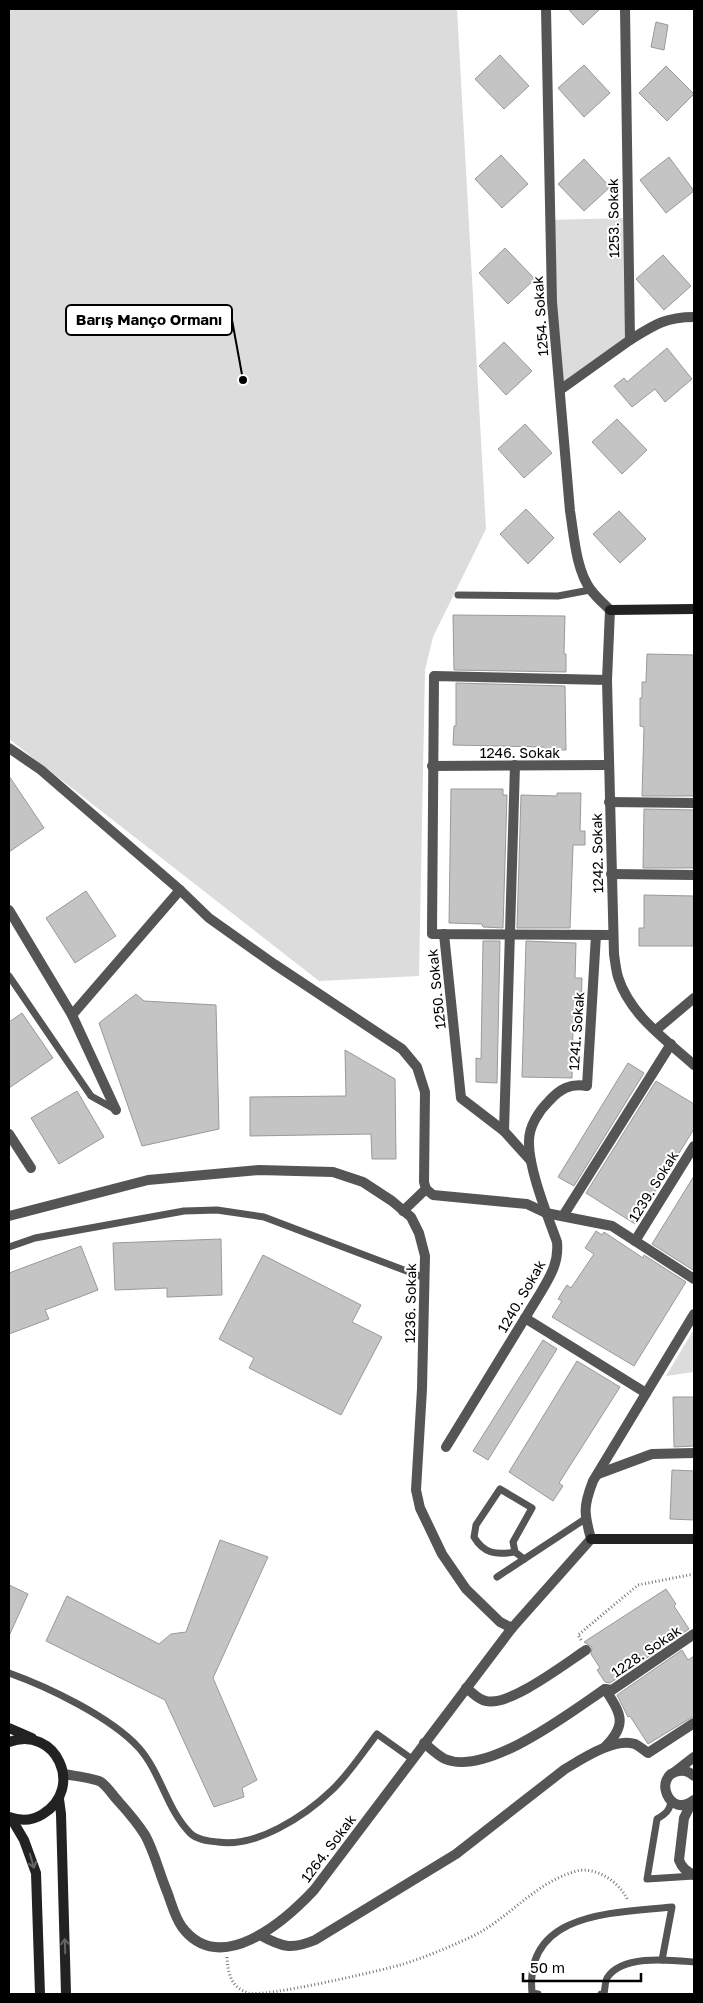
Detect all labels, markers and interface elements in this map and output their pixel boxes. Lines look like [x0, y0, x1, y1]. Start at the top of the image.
street label: 1253. Sokak [604, 178, 622, 258]
street label: 1254. Sokak [529, 275, 551, 357]
callout: Barış Manço Ormanı [66, 305, 232, 335]
text: Barış Manço Ormanı [76, 310, 222, 328]
street label: 1246. Sokak [480, 744, 560, 761]
street label: 1242. Sokak [588, 813, 606, 893]
street label: 1250. Sokak [423, 948, 449, 1030]
street label: 1241. Sokak [565, 991, 587, 1071]
street label: 1239. Sokak [625, 1147, 682, 1225]
street label: 1240. Sokak [493, 1257, 549, 1335]
street label: 1236. Sokak [401, 1263, 419, 1343]
street label: 1228. Sokak [608, 1621, 684, 1680]
street label: 1264. Sokak [297, 1811, 359, 1885]
one-way arrow [28, 1853, 38, 1869]
one-way arrow [60, 1938, 70, 1954]
scale bar [523, 1950, 640, 1982]
text: 50 m [530, 1958, 565, 1976]

